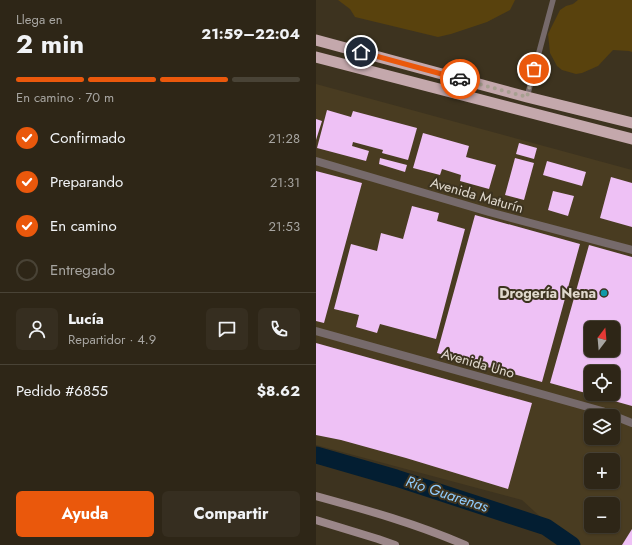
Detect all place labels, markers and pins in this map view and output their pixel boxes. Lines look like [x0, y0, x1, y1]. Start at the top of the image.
pin [344, 35, 378, 69]
pin [517, 52, 551, 86]
place label: Drogería Nena [499, 283, 596, 303]
marker: Drogería Nena [599, 288, 609, 298]

